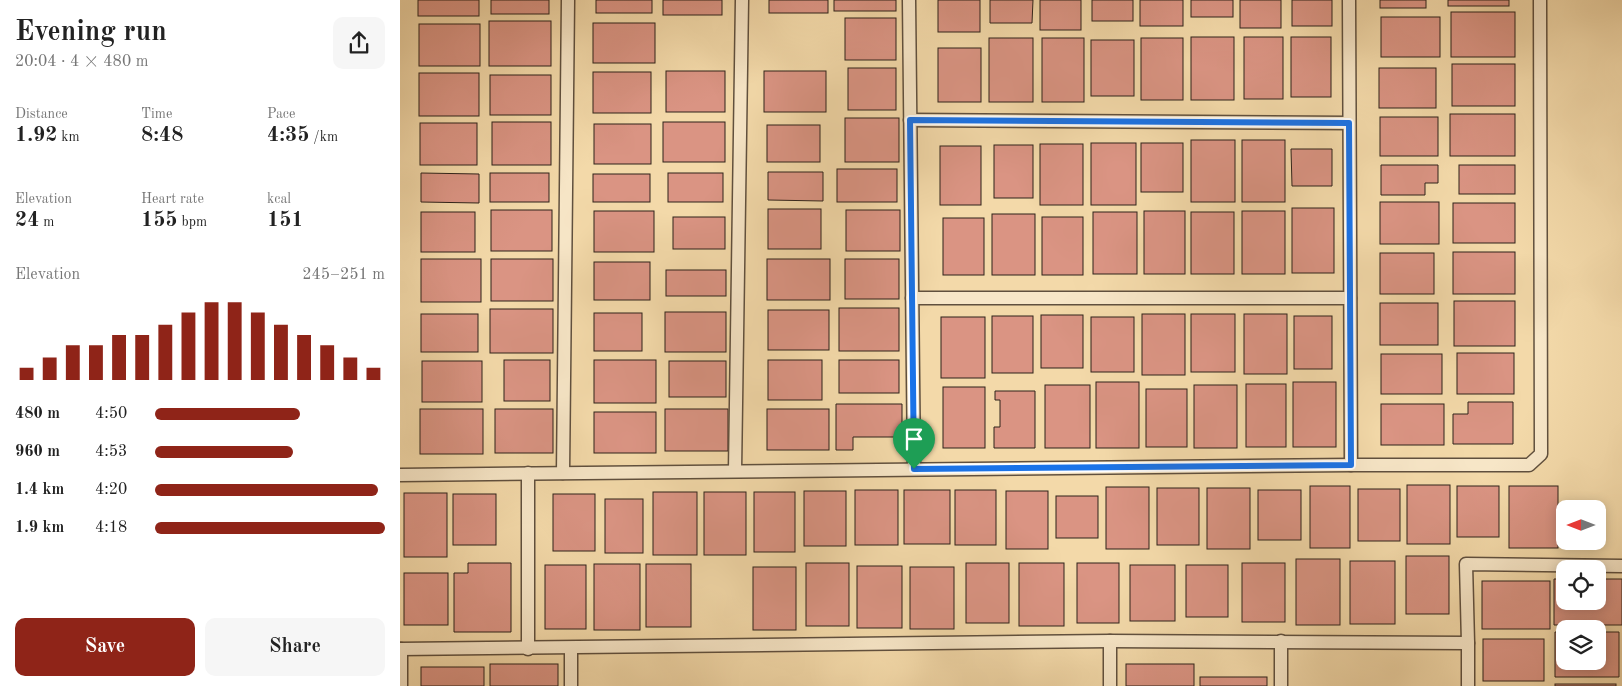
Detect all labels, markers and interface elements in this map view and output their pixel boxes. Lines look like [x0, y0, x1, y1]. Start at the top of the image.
button: share [333, 17, 385, 69]
text: Evening run [15, 19, 167, 47]
text: 20:04 · 4 × 480 m [15, 54, 148, 70]
text: Distance [15, 107, 68, 121]
text: Time [141, 107, 172, 121]
text: Pace [267, 107, 295, 121]
text: 1.92 [15, 125, 57, 146]
text: 8:48 [141, 125, 183, 146]
text: 4:35 [267, 125, 309, 146]
text: km [57, 130, 80, 144]
text: /km [309, 130, 338, 144]
text: Elevation [15, 192, 72, 206]
text: Heart rate [141, 192, 204, 206]
text: kcal [267, 192, 291, 206]
text: 24 [15, 210, 39, 231]
text: 155 [141, 210, 178, 231]
text: 151 [267, 210, 304, 231]
text: m [39, 215, 54, 229]
text: bpm [178, 215, 207, 229]
text: Elevation [15, 267, 80, 283]
text: 245–251 m [302, 267, 385, 283]
text: 480 m [15, 406, 60, 422]
text: 4:50 [95, 406, 127, 422]
pin [893, 418, 935, 469]
icon: arrive [900, 425, 928, 453]
text: 960 m [15, 444, 60, 460]
text: 4:53 [95, 444, 127, 460]
text: 1.4 km [15, 482, 64, 498]
text: 4:20 [95, 482, 127, 498]
north arrow [1556, 500, 1606, 550]
map controls [1556, 500, 1606, 670]
text: 1.9 km [15, 520, 64, 536]
text: 4:18 [95, 520, 127, 536]
button: locate [1556, 560, 1606, 610]
button: Save [15, 618, 195, 676]
button: Share [205, 618, 385, 676]
button: layers [1556, 620, 1606, 670]

